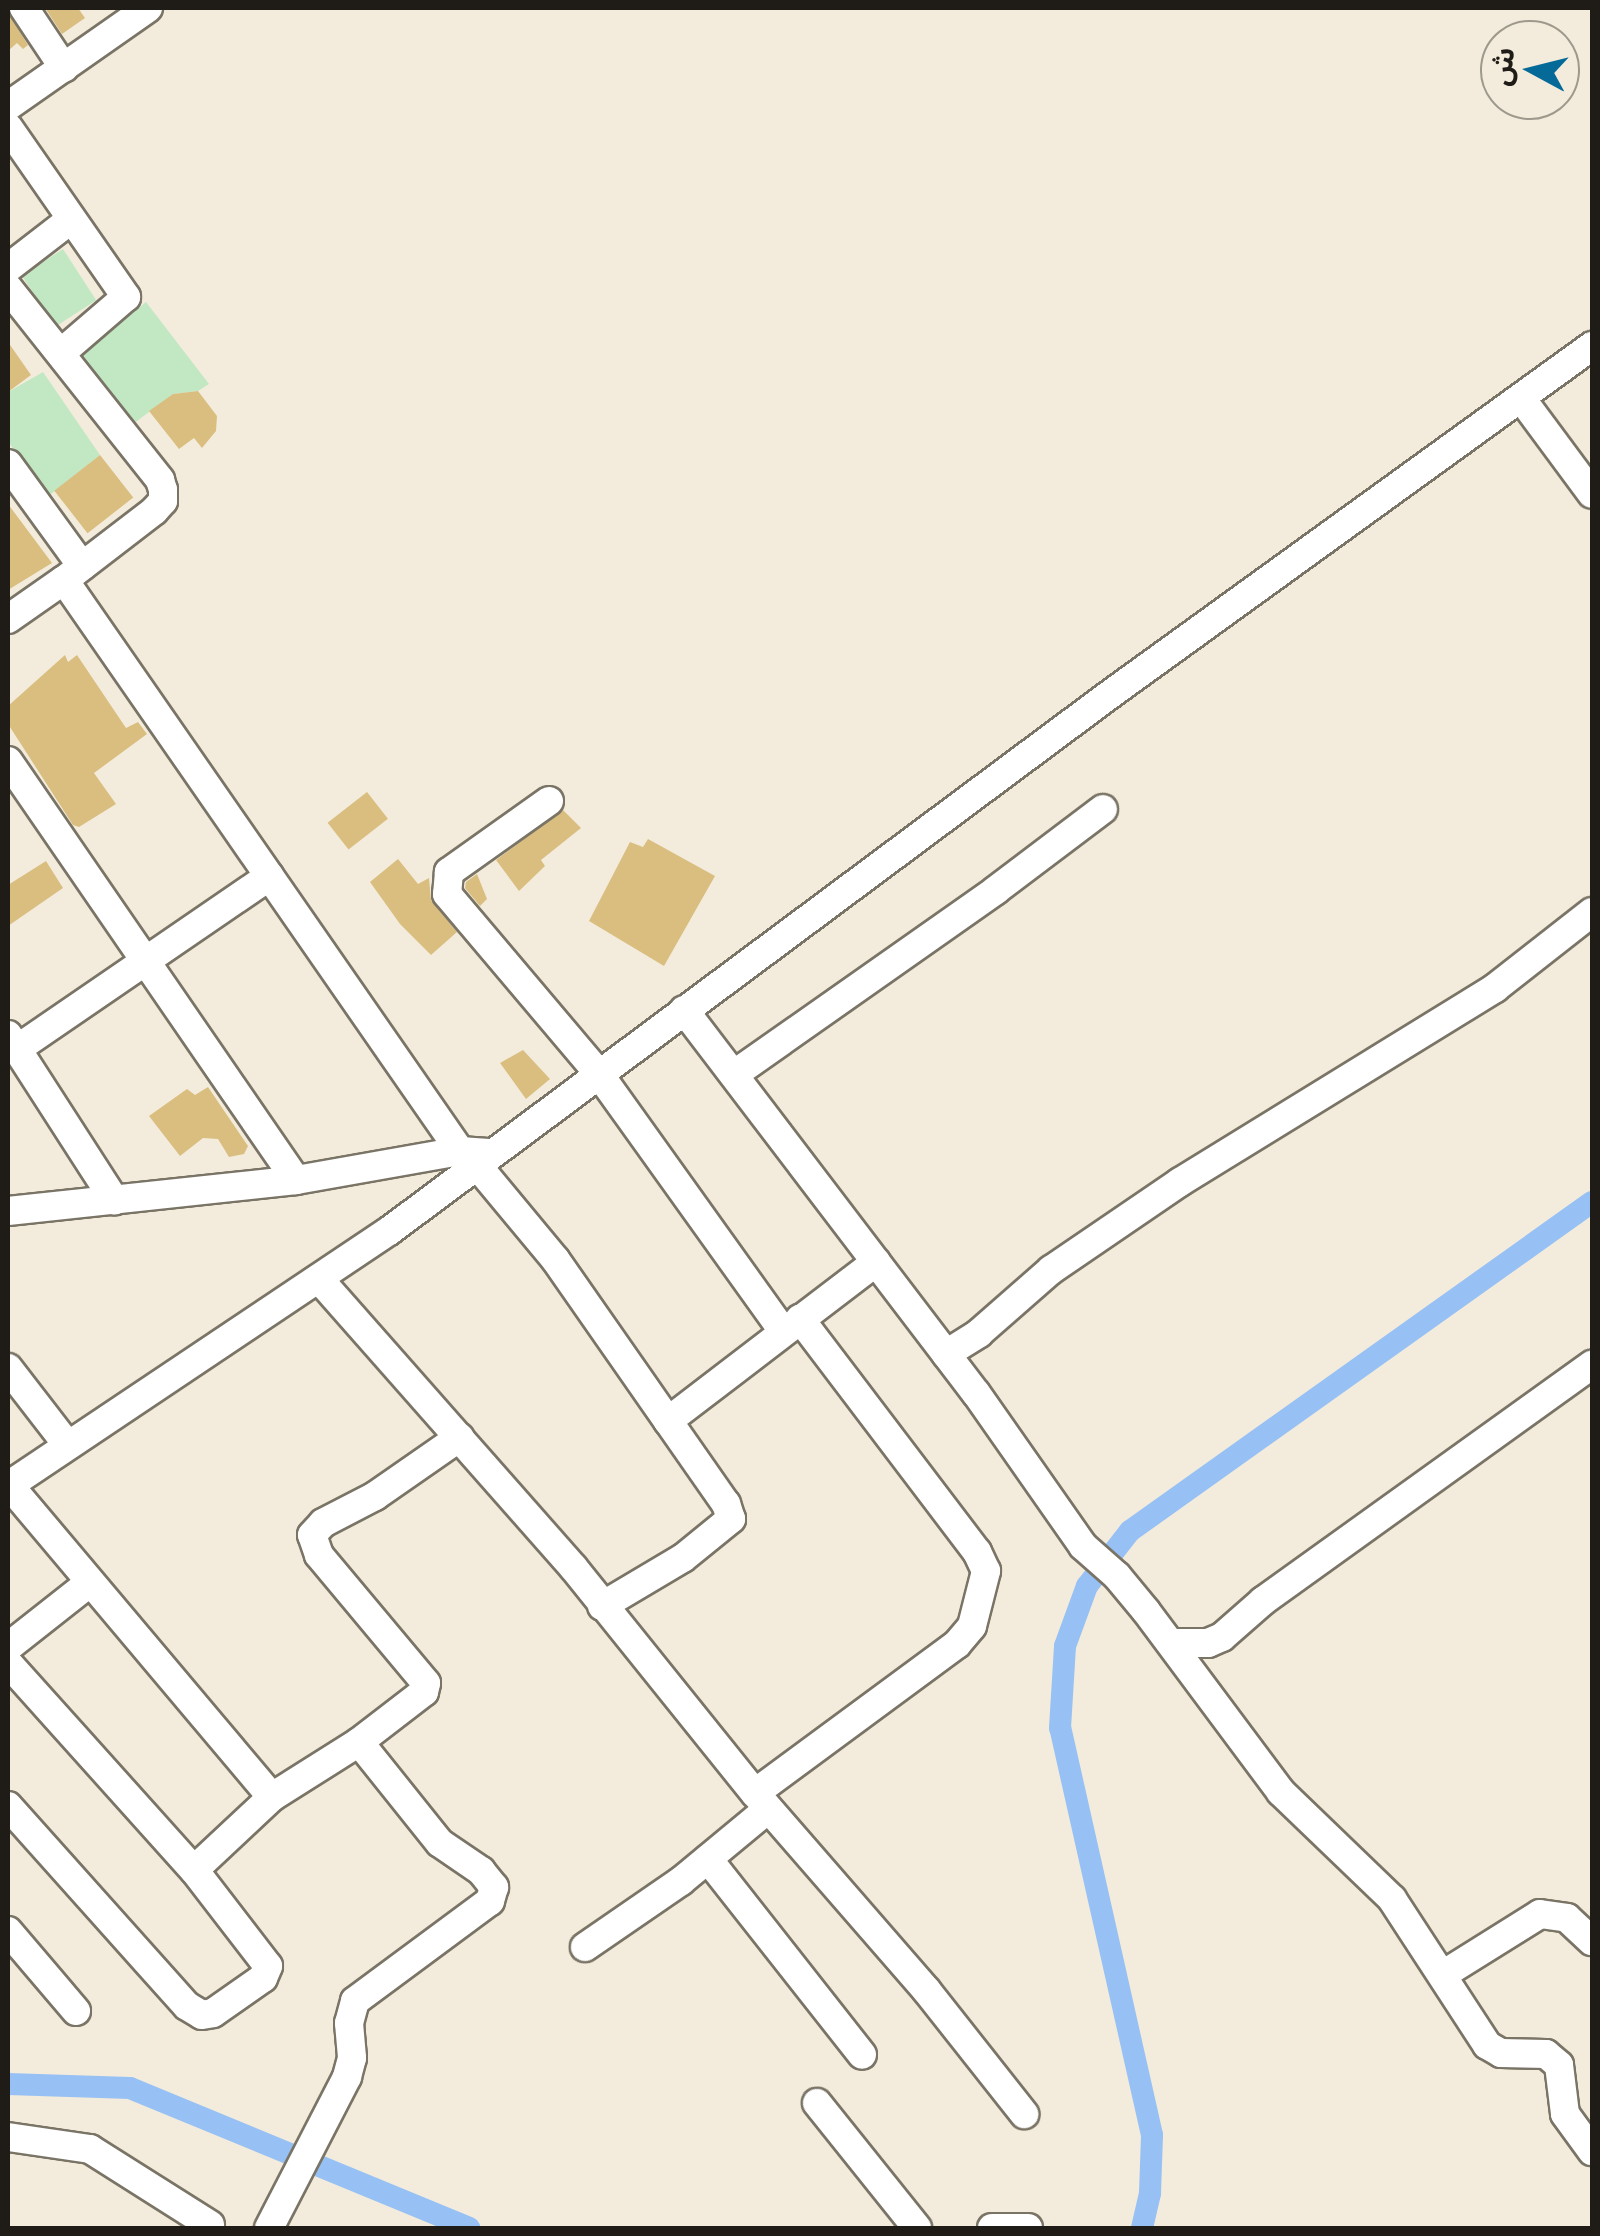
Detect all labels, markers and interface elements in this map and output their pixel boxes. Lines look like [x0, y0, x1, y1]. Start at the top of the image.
north arrow [1480, 20, 1580, 120]
text: ش [1478, 45, 1525, 88]

